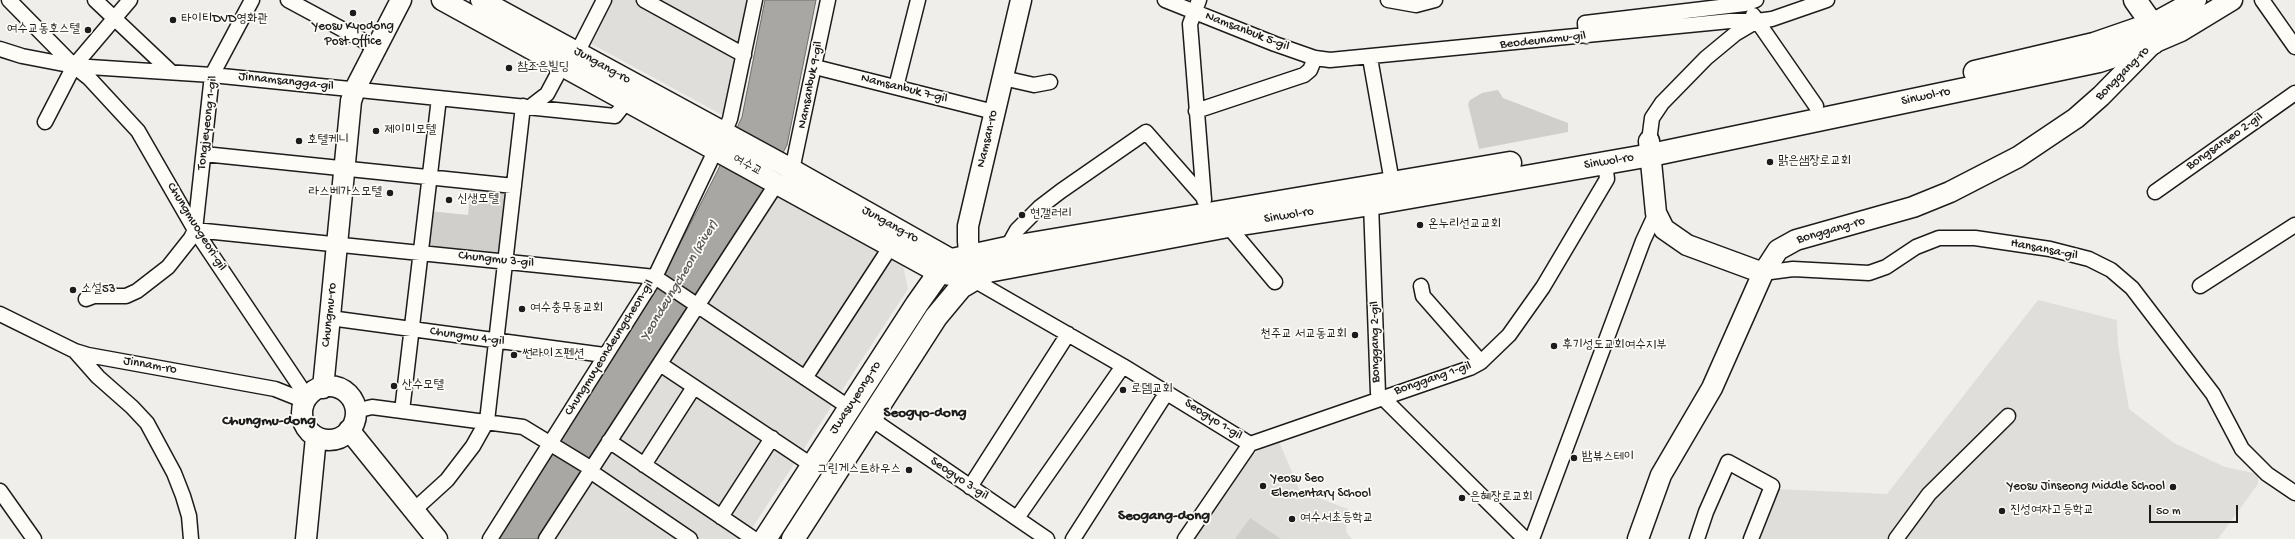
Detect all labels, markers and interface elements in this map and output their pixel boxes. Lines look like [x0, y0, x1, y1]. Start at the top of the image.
marker: Yeosu Kyodong Post Office [348, 8, 358, 18]
street label: Namsanbuk 5-gil [1203, 9, 1291, 55]
place label: 타이티DVD영화관 [181, 12, 268, 28]
marker: 타이티DVD영화관 [168, 15, 178, 25]
place label: Yeosu Kyodong Post Office [312, 19, 394, 50]
place label: 여수교동호스텔 [7, 22, 80, 38]
marker: 여수교동호스텔 [83, 25, 93, 35]
street label: Beodeunamu-gil [1499, 29, 1587, 53]
street label: Namsanbuk 9-gil [795, 40, 827, 130]
street label: Jungang-ro [571, 44, 633, 88]
street label: Bonggang-ro [2093, 44, 2153, 104]
place label: 참조은빌딩 [517, 60, 569, 76]
marker: 참조은빌딩 [504, 63, 514, 73]
street label: Jinnamsangga-gil [238, 69, 334, 95]
street label: Namsanbuk 7-gil [859, 71, 949, 107]
street label: Tongjeyeong 1-gil [194, 75, 222, 171]
street label: Sinwol-ro [1900, 84, 1952, 110]
street label: Namsan-ro [974, 109, 1002, 169]
street label: Bongsanseo 2-gil [2184, 110, 2266, 174]
place label: 제이미모텔 [384, 123, 436, 139]
marker: 제이미모텔 [371, 126, 381, 136]
place label: 호텔케니 [307, 133, 349, 149]
marker: 호텔케니 [294, 136, 304, 146]
street label: Sinwol-ro [1583, 150, 1635, 174]
street label: 여수교 [729, 152, 765, 180]
place label: 맑은샘장로교회 [1778, 154, 1851, 170]
marker: 맑은샘장로교회 [1765, 157, 1775, 167]
street label: Chungmuogeori-gil [163, 180, 229, 274]
place label: 라스베가스모텔 [309, 185, 382, 201]
marker: 라스베가스모텔 [385, 188, 395, 198]
place label: 신생모텔 [457, 192, 499, 208]
marker: 신생모텔 [444, 195, 454, 205]
street label: Jungang-ro [859, 203, 921, 247]
street label: Sinwol-ro [1263, 204, 1315, 228]
place label: 현갤러리 [1030, 207, 1072, 223]
marker: 현갤러리 [1017, 210, 1027, 220]
street label: Bonggang-ro [1795, 214, 1867, 248]
place label: 온누리선교교회 [1428, 217, 1501, 233]
water label: Yeondeungcheon (River) [637, 218, 723, 344]
marker: 온누리선교교회 [1415, 220, 1425, 230]
street label: Hansansa-gil [2009, 236, 2079, 264]
street label: Chungmu 3-gil [457, 248, 535, 272]
street label: Chungmuyeondeungcheon-gil [562, 277, 658, 419]
place label: 소설53 [81, 282, 116, 298]
street label: Chungmu-ro [319, 282, 341, 348]
marker: 소설53 [68, 285, 78, 295]
place label: 여수충무동교회 [530, 301, 603, 317]
street label: Bonggang 2-gil [1367, 301, 1385, 383]
marker: 여수충무동교회 [517, 304, 527, 314]
street label: Chungmu 4-gil [429, 324, 505, 350]
place label: 천주교 서교동교회 [1260, 327, 1347, 343]
marker: 천주교 서교동교회 [1350, 330, 1360, 340]
place label: 후기성도교회여수지부 [1562, 338, 1667, 354]
marker: 후기성도교회여수지부 [1549, 341, 1559, 351]
place label: 썬라이즈펜션 [522, 347, 585, 363]
marker: 썬라이즈펜션 [509, 350, 519, 360]
street label: Jinnam-ro [122, 354, 178, 378]
street label: Bonggang 1-gil [1392, 358, 1474, 400]
street label: Jwasuyeong-ro [827, 359, 885, 437]
place label: 산수모텔 [402, 378, 444, 394]
marker: 산수모텔 [389, 381, 399, 391]
place label: 로뎀교회 [1131, 382, 1173, 398]
marker: 로뎀교회 [1118, 385, 1128, 395]
street label: Seogyo 1-gil [1181, 396, 1245, 444]
district label: Seogyo-dong [883, 405, 967, 423]
district label: Chungmu-dong [222, 413, 316, 431]
place label: 밤뷰스테이 [1582, 450, 1634, 466]
marker: 밤뷰스테이 [1569, 453, 1579, 463]
street label: Seogyo 3-gil [927, 454, 991, 504]
place label: 그린게스트하우스 [817, 462, 901, 478]
marker: 그린게스트하우스 [904, 465, 914, 475]
place label: Yeosu Seo Elementary School [1271, 471, 1371, 502]
place label: Yeosu Jinseong Middle School [2007, 479, 2165, 495]
marker: Yeosu Seo Elementary School [1258, 481, 1268, 491]
marker: Yeosu Jinseong Middle School [2168, 482, 2178, 492]
place label: 은혜장로교회 [1470, 490, 1533, 506]
marker: 은혜장로교회 [1457, 493, 1467, 503]
scale bar [2151, 497, 2240, 523]
place label: 진성여자고등학교 [2010, 503, 2094, 519]
text: 50 m [2156, 505, 2181, 519]
marker: 진성여자고등학교 [1997, 506, 2007, 516]
district label: Seogang-dong [1118, 508, 1210, 526]
place label: 여수서초등학교 [1300, 511, 1373, 527]
marker: 여수서초등학교 [1287, 514, 1297, 524]

